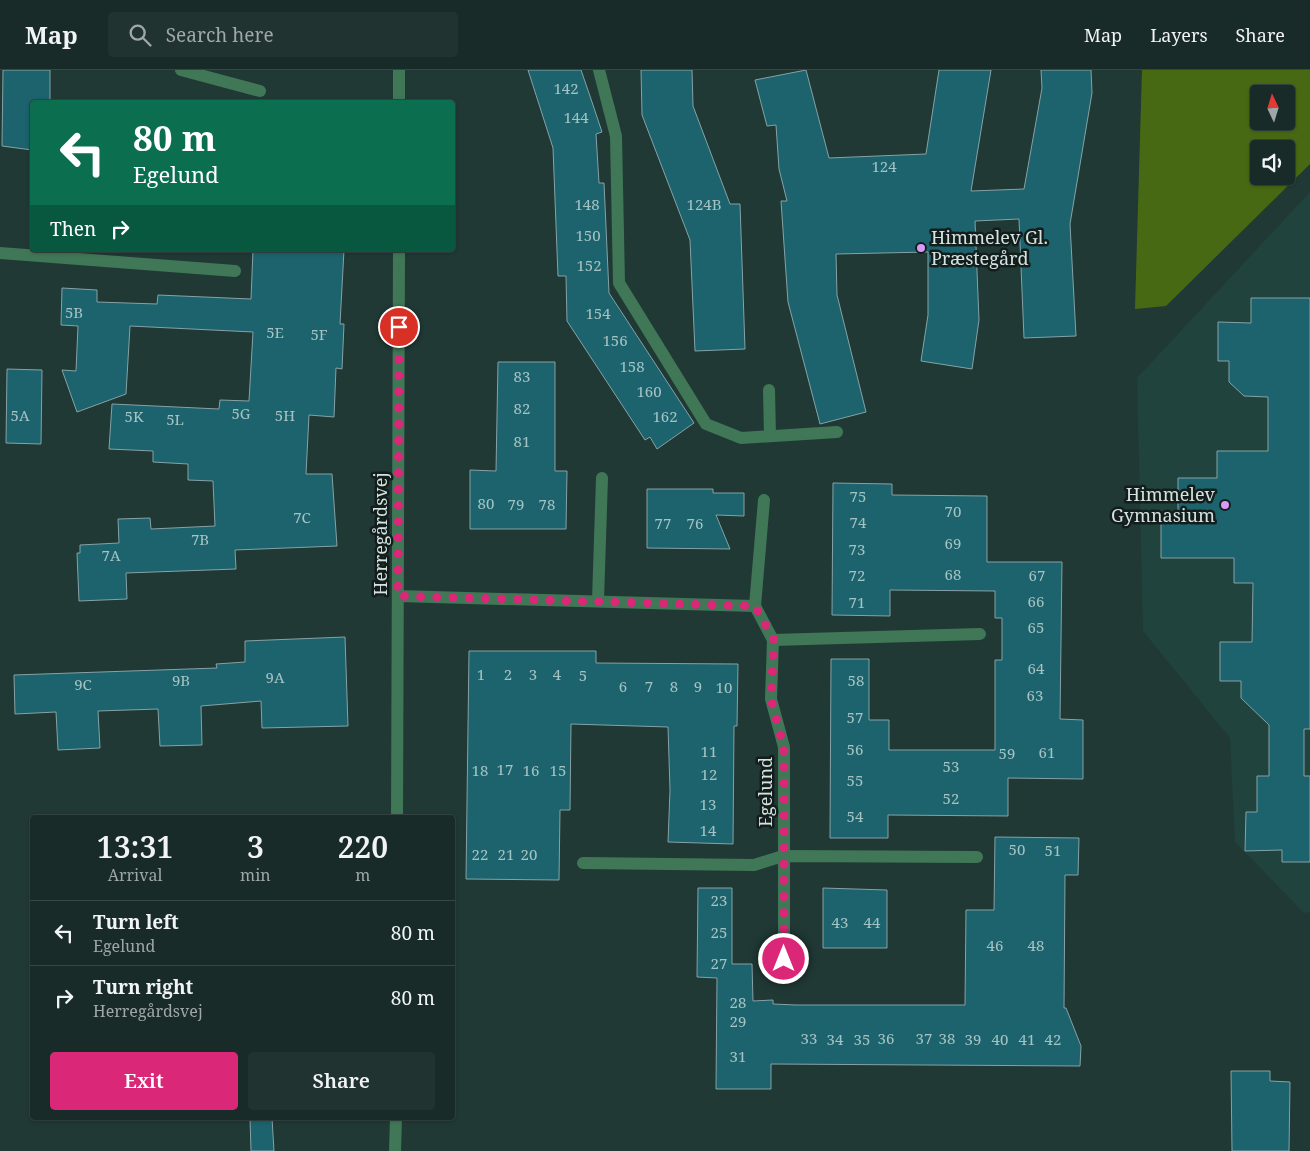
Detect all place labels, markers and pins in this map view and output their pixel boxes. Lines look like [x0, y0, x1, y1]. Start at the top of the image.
place label: Himmelev Gl. Præstegård [931, 225, 1048, 270]
marker: Himmelev Gl. Præstegård [915, 242, 927, 254]
pin [378, 306, 420, 348]
place label: Himmelev Gymnasium [1111, 482, 1216, 527]
marker: Himmelev Gymnasium [1219, 499, 1231, 511]

